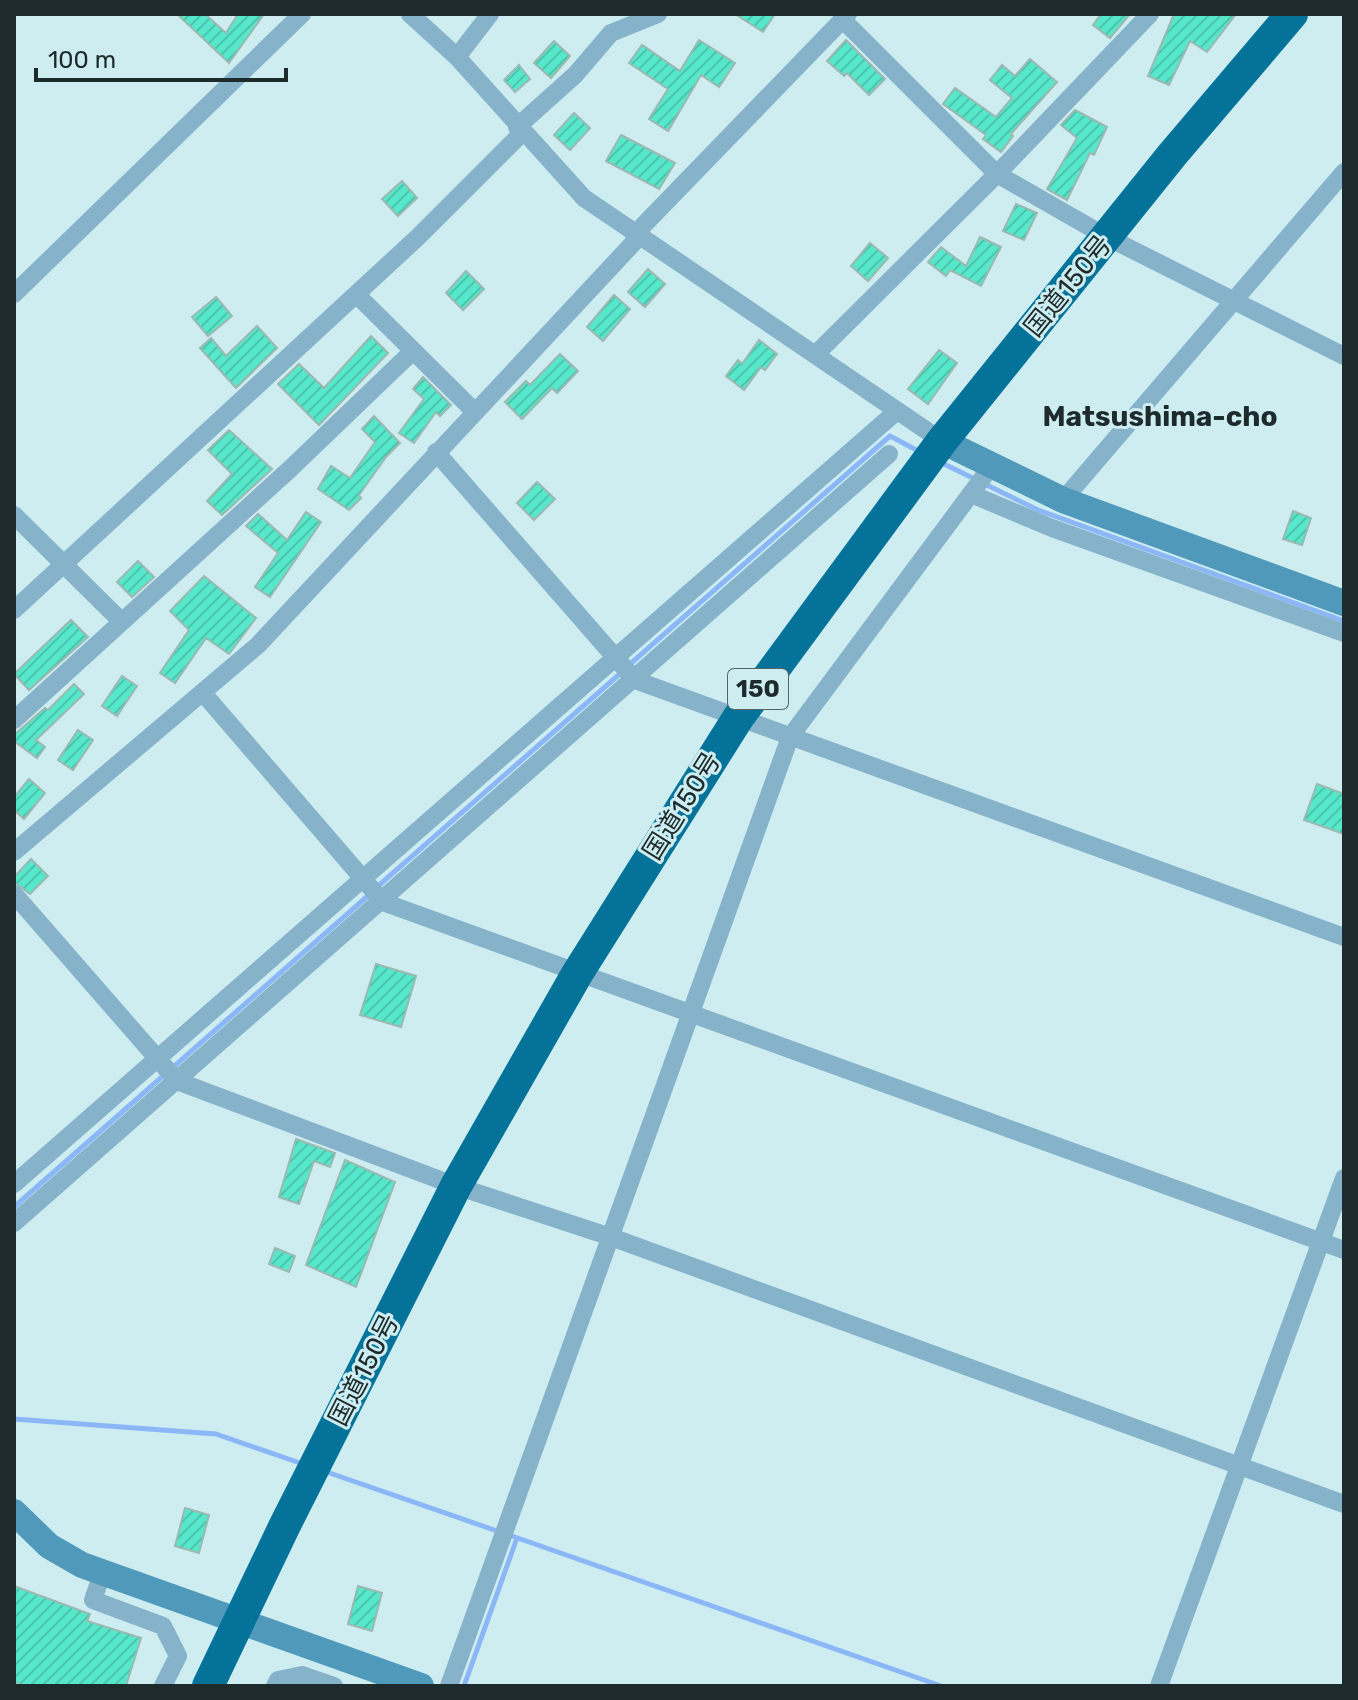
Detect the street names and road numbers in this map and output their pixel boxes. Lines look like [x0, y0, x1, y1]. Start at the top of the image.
street label: 国道150号 [1018, 229, 1118, 343]
road number: 150 [728, 669, 788, 709]
street label: 国道150号 [637, 746, 727, 866]
street label: 国道150号 [323, 1309, 405, 1431]

